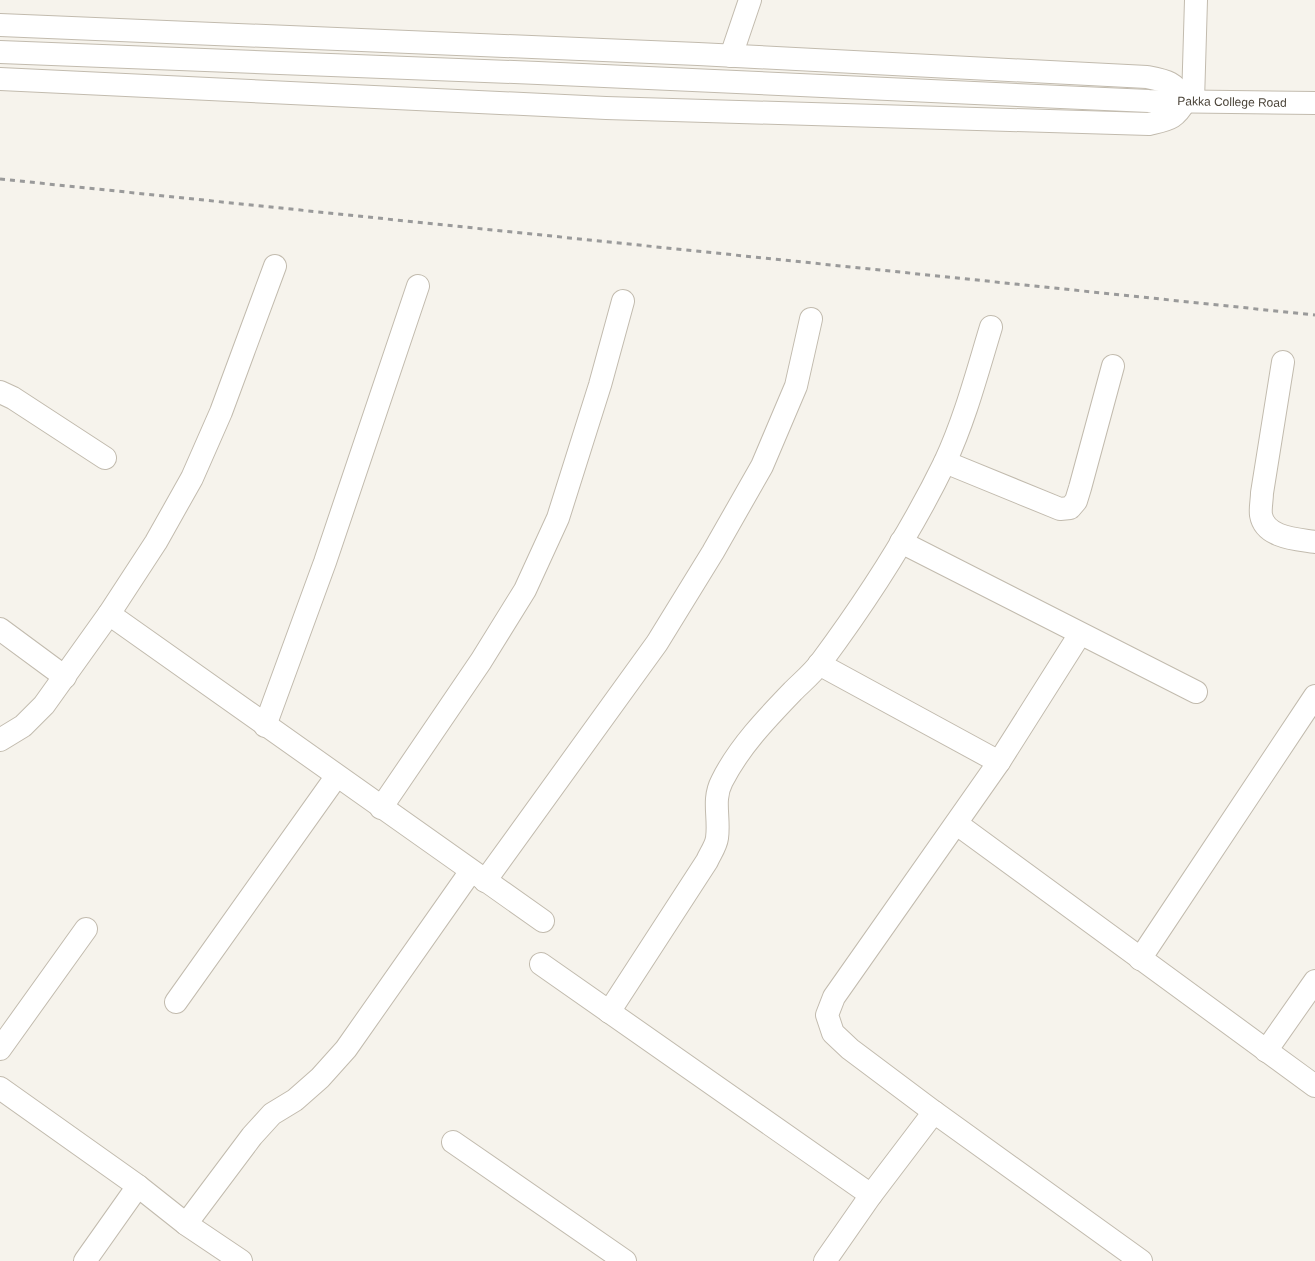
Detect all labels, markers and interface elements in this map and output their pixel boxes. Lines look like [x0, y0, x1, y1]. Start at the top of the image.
street label: Pakka College Road [1177, 94, 1287, 110]

